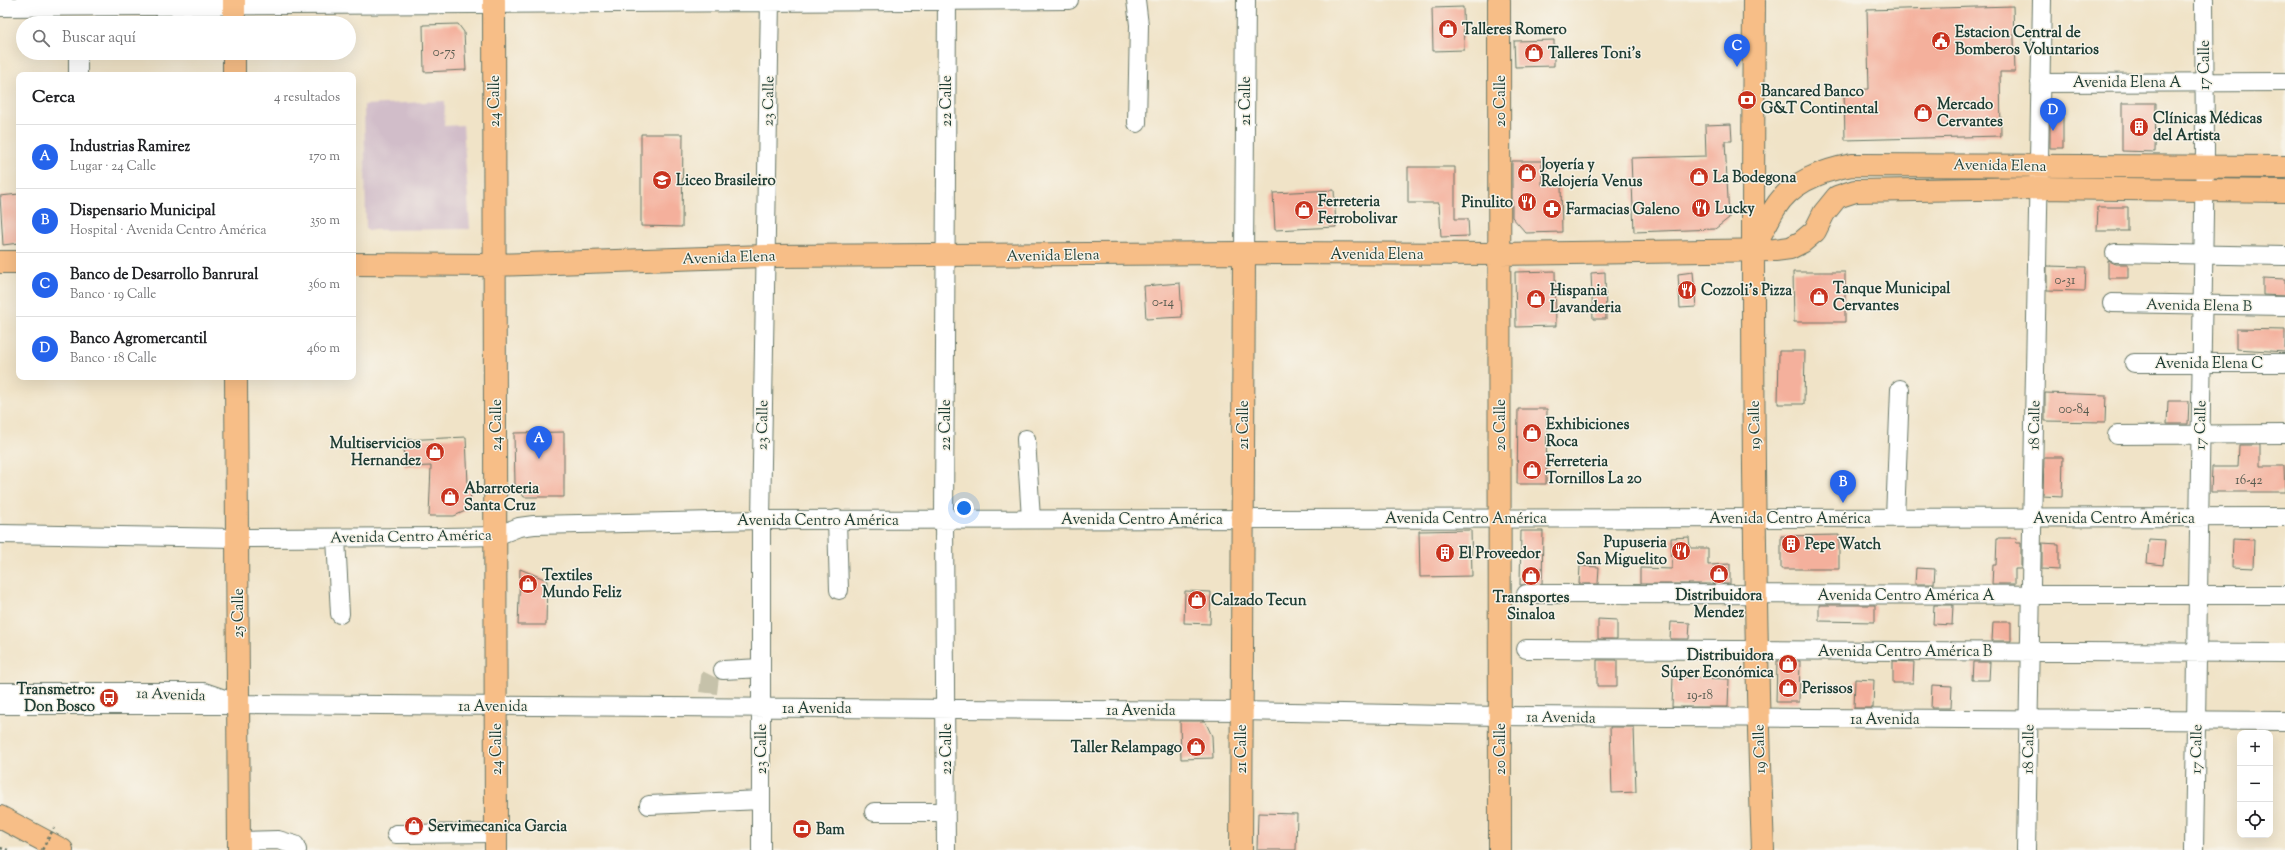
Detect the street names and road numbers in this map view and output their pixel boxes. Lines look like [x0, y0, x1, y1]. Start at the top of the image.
street label: 17 Calle [2195, 40, 2216, 90]
street label: Avenida Elena A [2073, 73, 2181, 94]
street label: 24 Calle [485, 75, 506, 127]
street label: 22 Calle [937, 75, 958, 127]
street label: 20 Calle [1491, 75, 1512, 127]
street label: 23 Calle [759, 76, 780, 126]
street label: 21 Calle [1236, 76, 1257, 126]
street label: Avenida Elena [1953, 155, 2047, 178]
street label: Avenida Elena [1006, 245, 1100, 268]
street label: Avenida Elena [1330, 245, 1424, 266]
street label: Avenida Elena [682, 246, 776, 271]
street label: Avenida Elena B [2146, 295, 2253, 318]
street label: Avenida Elena C [2155, 354, 2263, 375]
street label: 24 Calle [487, 399, 508, 451]
street label: 22 Calle [936, 399, 957, 451]
street label: 20 Calle [1491, 399, 1512, 451]
street label: 23 Calle [753, 400, 774, 450]
street label: 21 Calle [1234, 400, 1255, 450]
street label: 19 Calle [1745, 400, 1766, 450]
street label: 18 Calle [2025, 400, 2046, 450]
street label: 17 Calle [2191, 400, 2212, 450]
street label: Avenida Centro América [1385, 509, 1547, 530]
street label: Avenida Centro América [1709, 509, 1871, 530]
street label: Avenida Centro América [2033, 509, 2195, 530]
street label: Avenida Centro América [1061, 510, 1223, 531]
street label: Avenida Centro América [737, 511, 899, 532]
street label: Avenida Centro América [330, 526, 492, 549]
street label: Avenida Centro América A [1817, 586, 1995, 607]
street label: 25 Calle [229, 588, 250, 638]
street label: Avenida Centro América B [1818, 642, 1993, 663]
street label: 1a Avenida [136, 684, 206, 707]
street label: 1a Avenida [458, 697, 528, 718]
street label: 1a Avenida [782, 699, 852, 720]
street label: 1a Avenida [1106, 701, 1176, 722]
street label: 1a Avenida [1526, 707, 1596, 730]
street label: 1a Avenida [1850, 710, 1920, 731]
street label: 24 Calle [487, 723, 508, 775]
street label: 22 Calle [937, 723, 958, 775]
street label: 20 Calle [1491, 723, 1512, 775]
street label: 23 Calle [752, 724, 773, 774]
street label: 21 Calle [1232, 724, 1253, 774]
street label: 19 Calle [1749, 724, 1772, 774]
street label: 18 Calle [2019, 724, 2040, 774]
street label: 17 Calle [2187, 724, 2208, 774]

